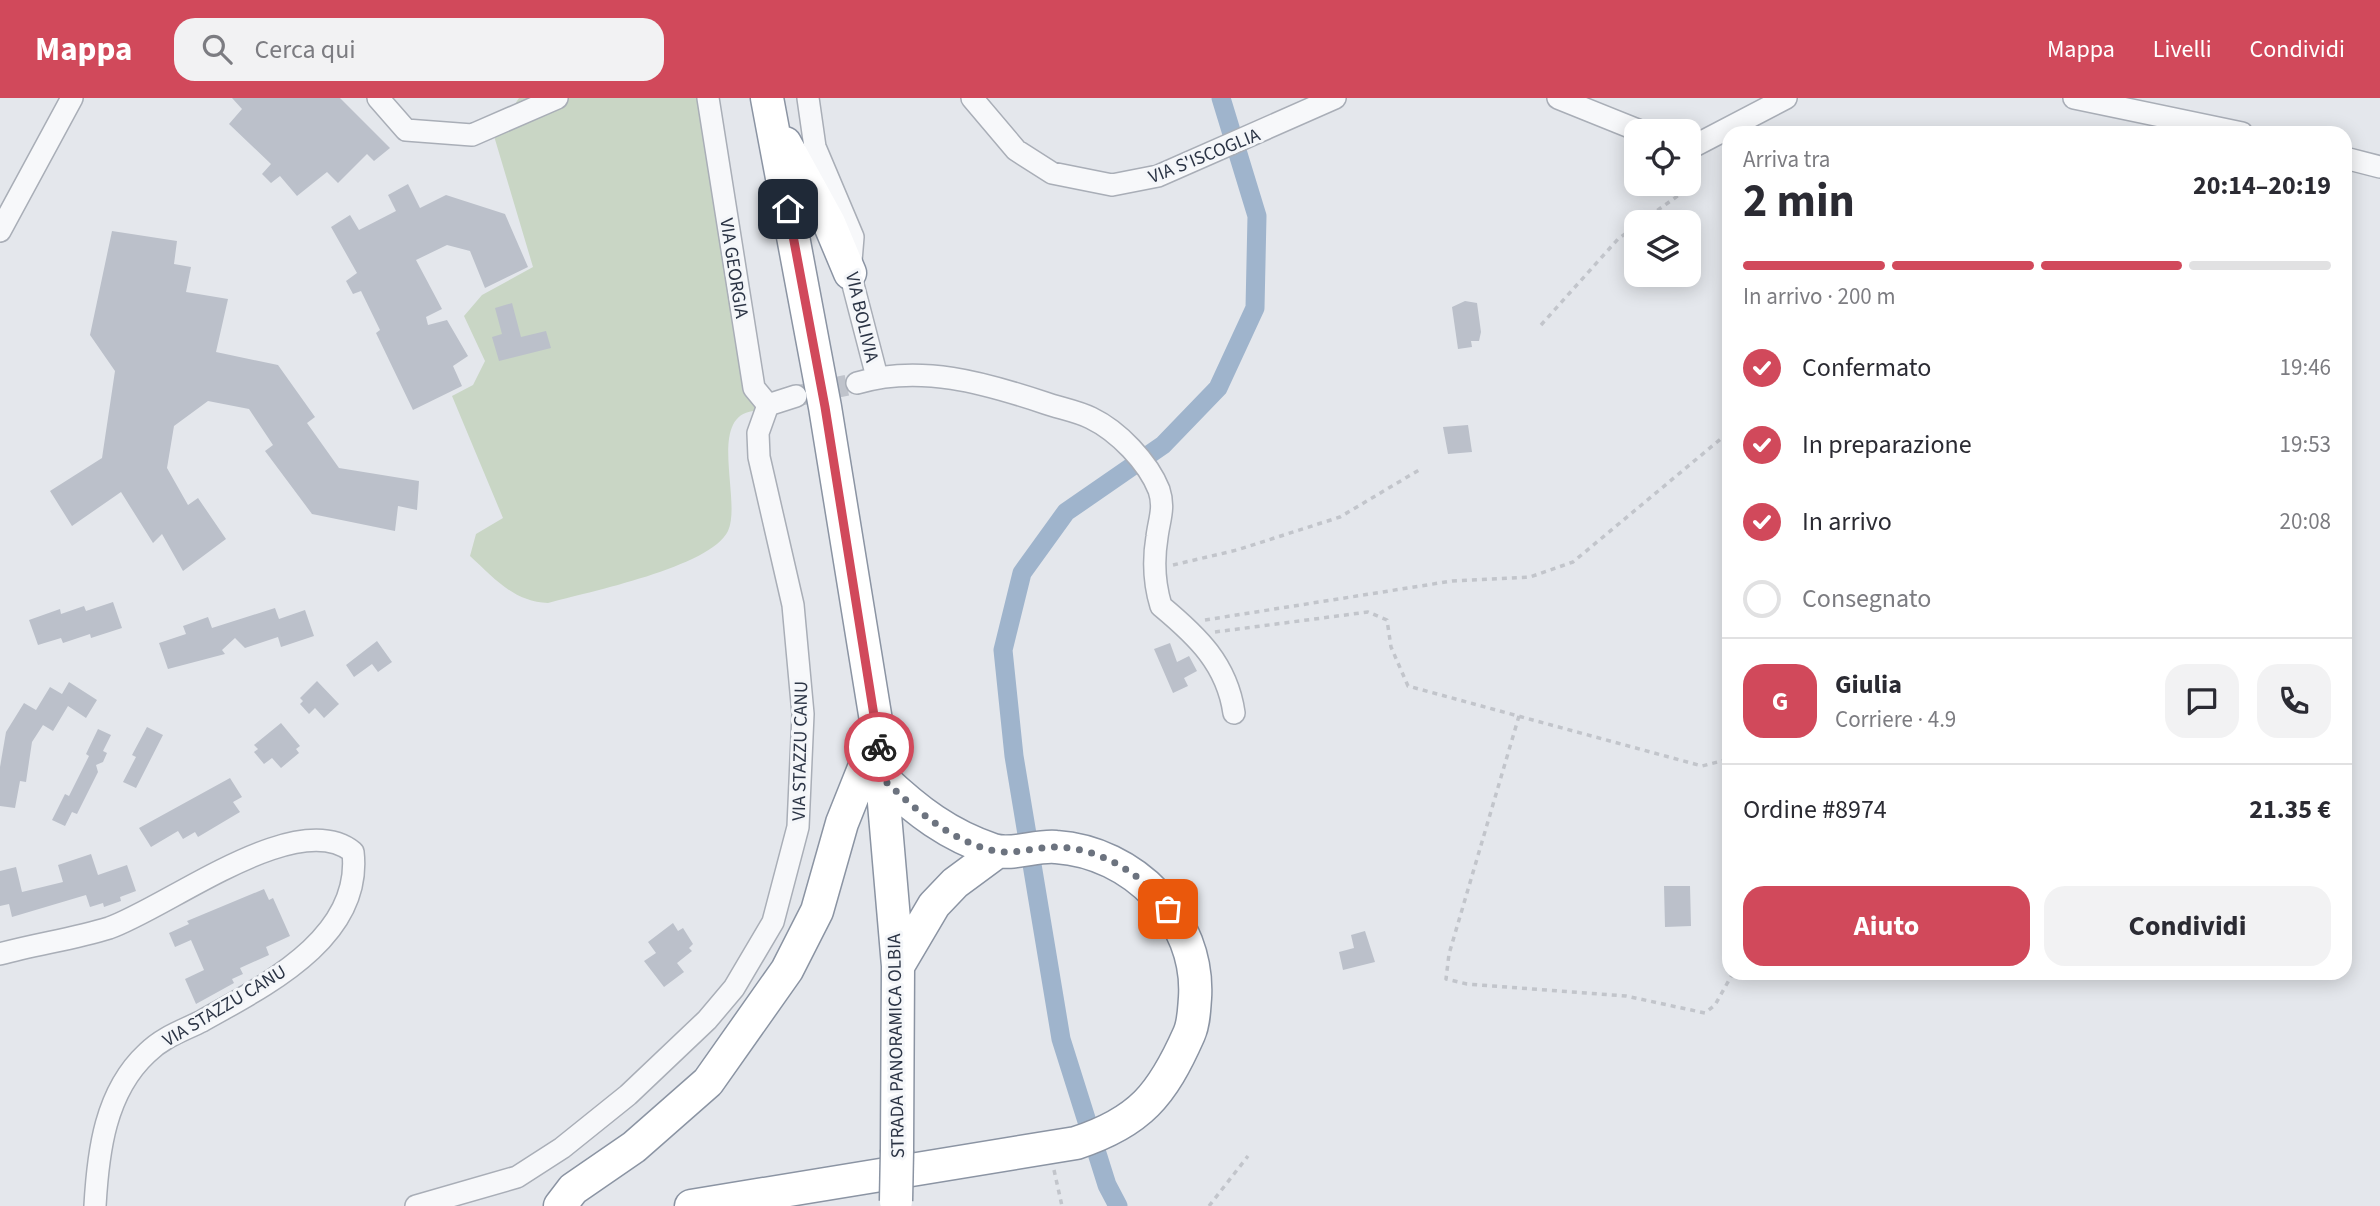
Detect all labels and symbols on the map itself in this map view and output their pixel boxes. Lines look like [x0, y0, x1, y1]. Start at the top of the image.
street label: VIA S'ISCOGLIA [1145, 121, 1265, 191]
pin [758, 179, 818, 239]
street label: VIA GEORGIA [712, 216, 755, 321]
street label: VIA BOLIVIA [838, 269, 885, 366]
street label: VIA STAZZU CANU [786, 681, 815, 821]
courier [844, 712, 914, 782]
pin [1138, 879, 1198, 939]
street label: STRADA PANORAMICA OLBIA [881, 933, 912, 1159]
street label: VIA STAZZU CANU [158, 959, 292, 1054]

